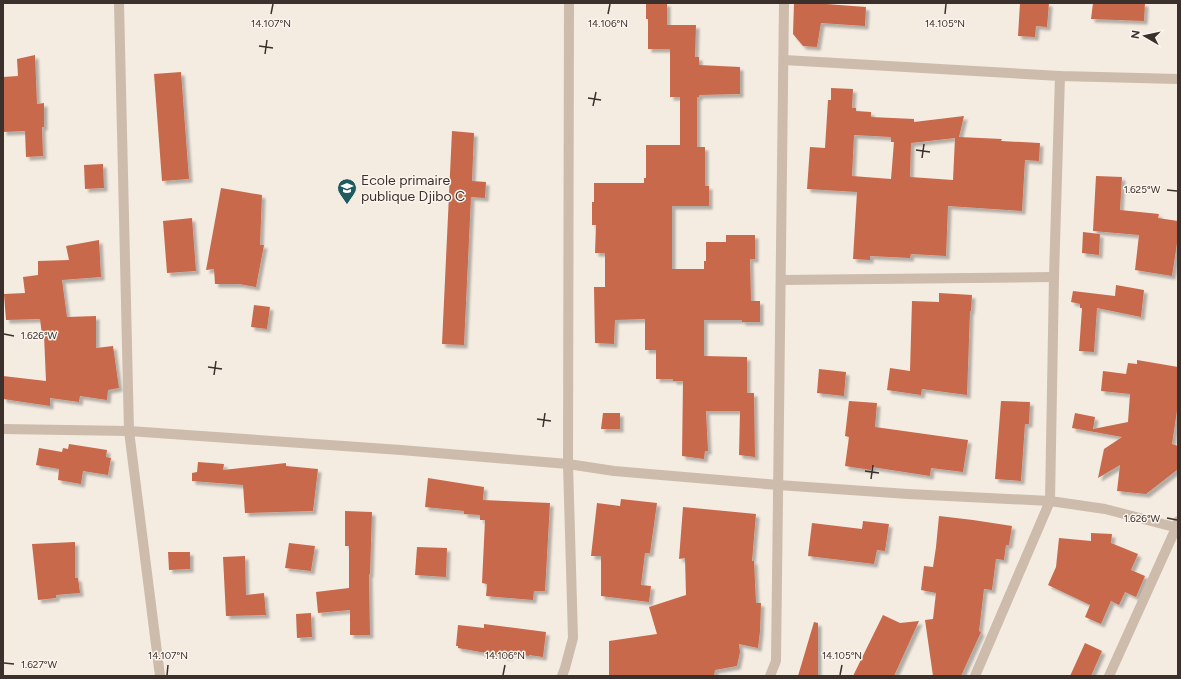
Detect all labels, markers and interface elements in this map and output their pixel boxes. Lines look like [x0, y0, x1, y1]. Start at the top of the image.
north arrow [1125, 16, 1165, 56]
text: 14.107°N [251, 17, 291, 30]
text: 14.106°N [588, 17, 628, 30]
text: 14.105°N [925, 17, 965, 30]
text: N [1129, 29, 1143, 40]
place label: Ecole primaire publique Djibo C [361, 172, 465, 205]
school or university icon: Ecole primaire publique Djibo C [336, 177, 358, 205]
text: 1.625°W [1124, 183, 1161, 196]
text: 1.626°W [21, 329, 58, 342]
text: 1.626°W [1124, 512, 1161, 525]
text: 14.107°N [148, 649, 188, 662]
text: 14.106°N [485, 649, 525, 662]
text: 14.105°N [822, 649, 862, 662]
text: 1.627°W [21, 658, 57, 671]

